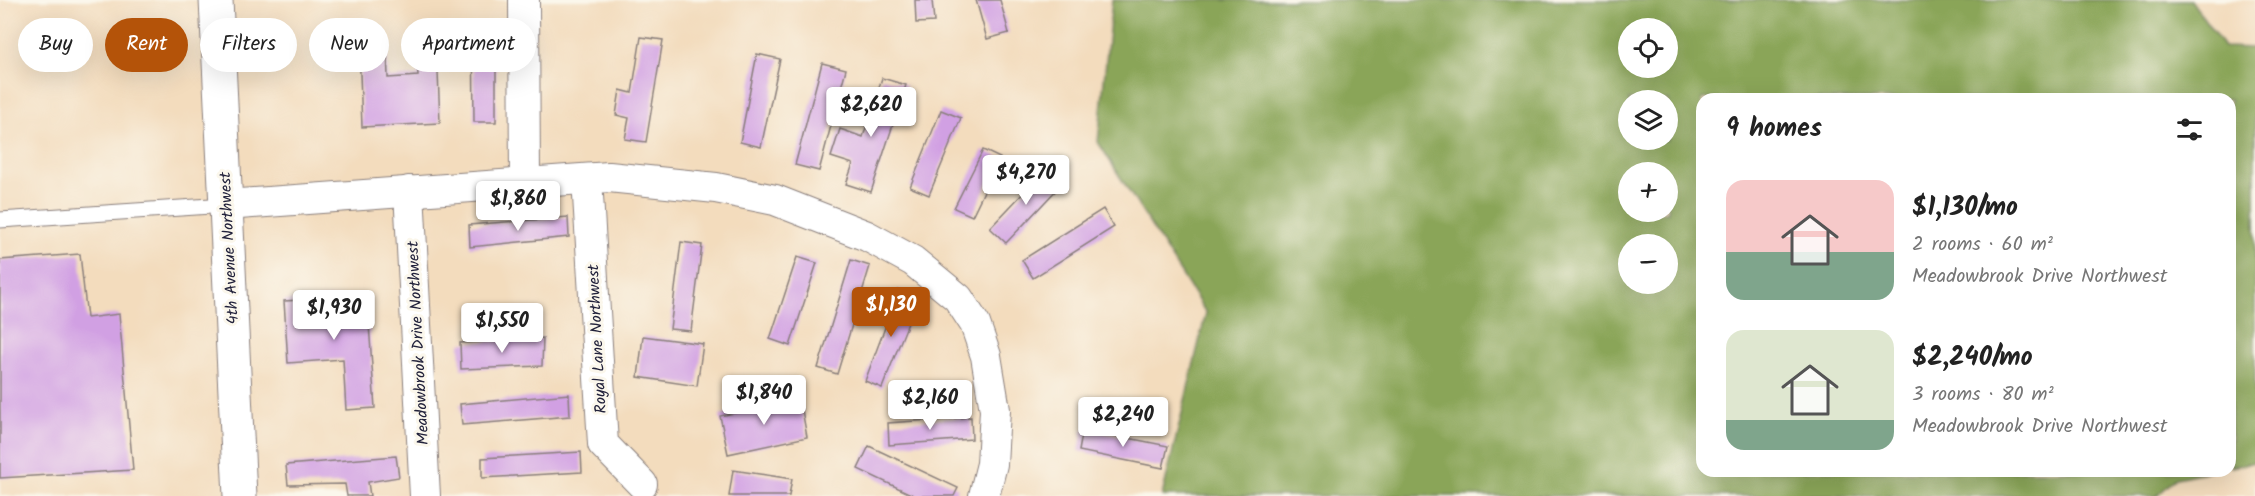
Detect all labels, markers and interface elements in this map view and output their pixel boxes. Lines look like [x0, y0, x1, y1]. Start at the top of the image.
chip: Buy [18, 18, 93, 72]
chip: Rent [105, 18, 188, 72]
chip: Filters [200, 18, 297, 72]
chip: New [309, 18, 389, 72]
chip: Apartment [401, 18, 536, 72]
map controls [1618, 18, 1678, 294]
button: locate [1618, 18, 1678, 78]
pin: $2,620 [822, 87, 920, 138]
text: $2,620 [840, 90, 902, 122]
button: layers [1618, 90, 1678, 150]
text: 9 homes [1726, 108, 1822, 150]
icon: filters [2173, 113, 2206, 146]
pin: $4,270 [977, 155, 1075, 206]
text: $4,270 [996, 158, 1056, 190]
button: + [1618, 162, 1678, 222]
street label: 4th Avenue Northwest [213, 170, 246, 325]
pin: $1,860 [469, 181, 567, 232]
text: $1,860 [490, 184, 546, 216]
text: $1,130/mo [1912, 187, 2018, 229]
icon: home [1774, 204, 1846, 276]
text: 2 rooms · 60 m² [1912, 229, 2053, 261]
button: − [1618, 234, 1678, 294]
street label: Meadowbrook Drive Northwest [401, 239, 436, 446]
text: Meadowbrook Drive Northwest [1912, 261, 2167, 293]
street label: Royal Lane Northwest [581, 263, 614, 414]
pin: $1,130 [842, 287, 940, 338]
pin: $1,930 [285, 290, 383, 341]
text: $1,130 [866, 290, 916, 322]
text: $1,930 [307, 293, 361, 325]
pin: $1,550 [453, 303, 551, 354]
text: $1,550 [475, 306, 529, 338]
text: $2,240/mo [1912, 337, 2033, 379]
icon: home [1774, 354, 1846, 426]
pin: $1,840 [715, 375, 813, 426]
text: $1,840 [736, 378, 792, 410]
text: 3 rooms · 80 m² [1912, 379, 2054, 411]
pin: $2,160 [881, 380, 979, 431]
text: $2,160 [902, 383, 958, 415]
pin: $2,240 [1074, 397, 1172, 448]
text: $2,240 [1092, 400, 1154, 432]
text: Meadowbrook Drive Northwest [1912, 411, 2167, 443]

